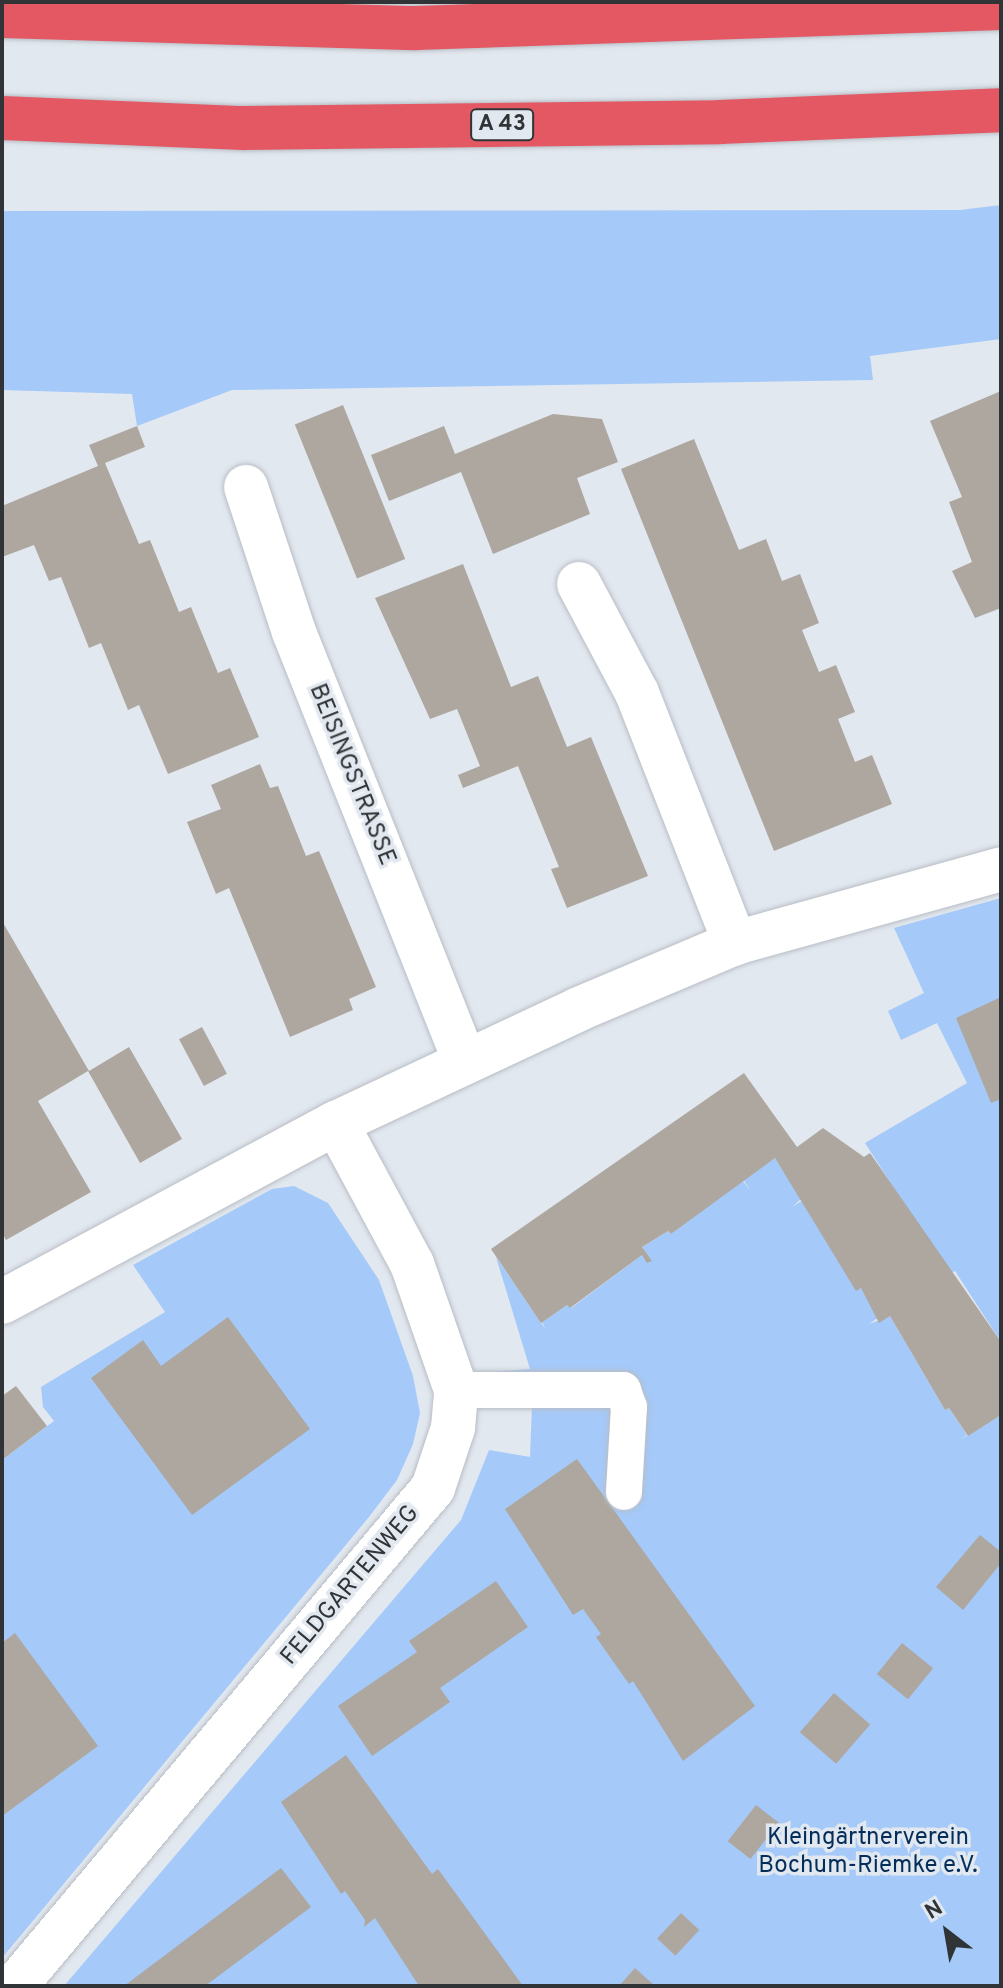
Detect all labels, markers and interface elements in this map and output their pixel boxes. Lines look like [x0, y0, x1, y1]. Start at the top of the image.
road number: A 43 [468, 107, 536, 143]
street label: BEISINGSTRASSE [301, 680, 401, 870]
street label: FELDGARTENWEG [276, 1500, 426, 1672]
park label: Kleingärtnerverein Bochum-Riemke e.V. [758, 1825, 978, 1881]
north arrow [907, 1892, 987, 1972]
text: N [921, 1895, 948, 1927]

